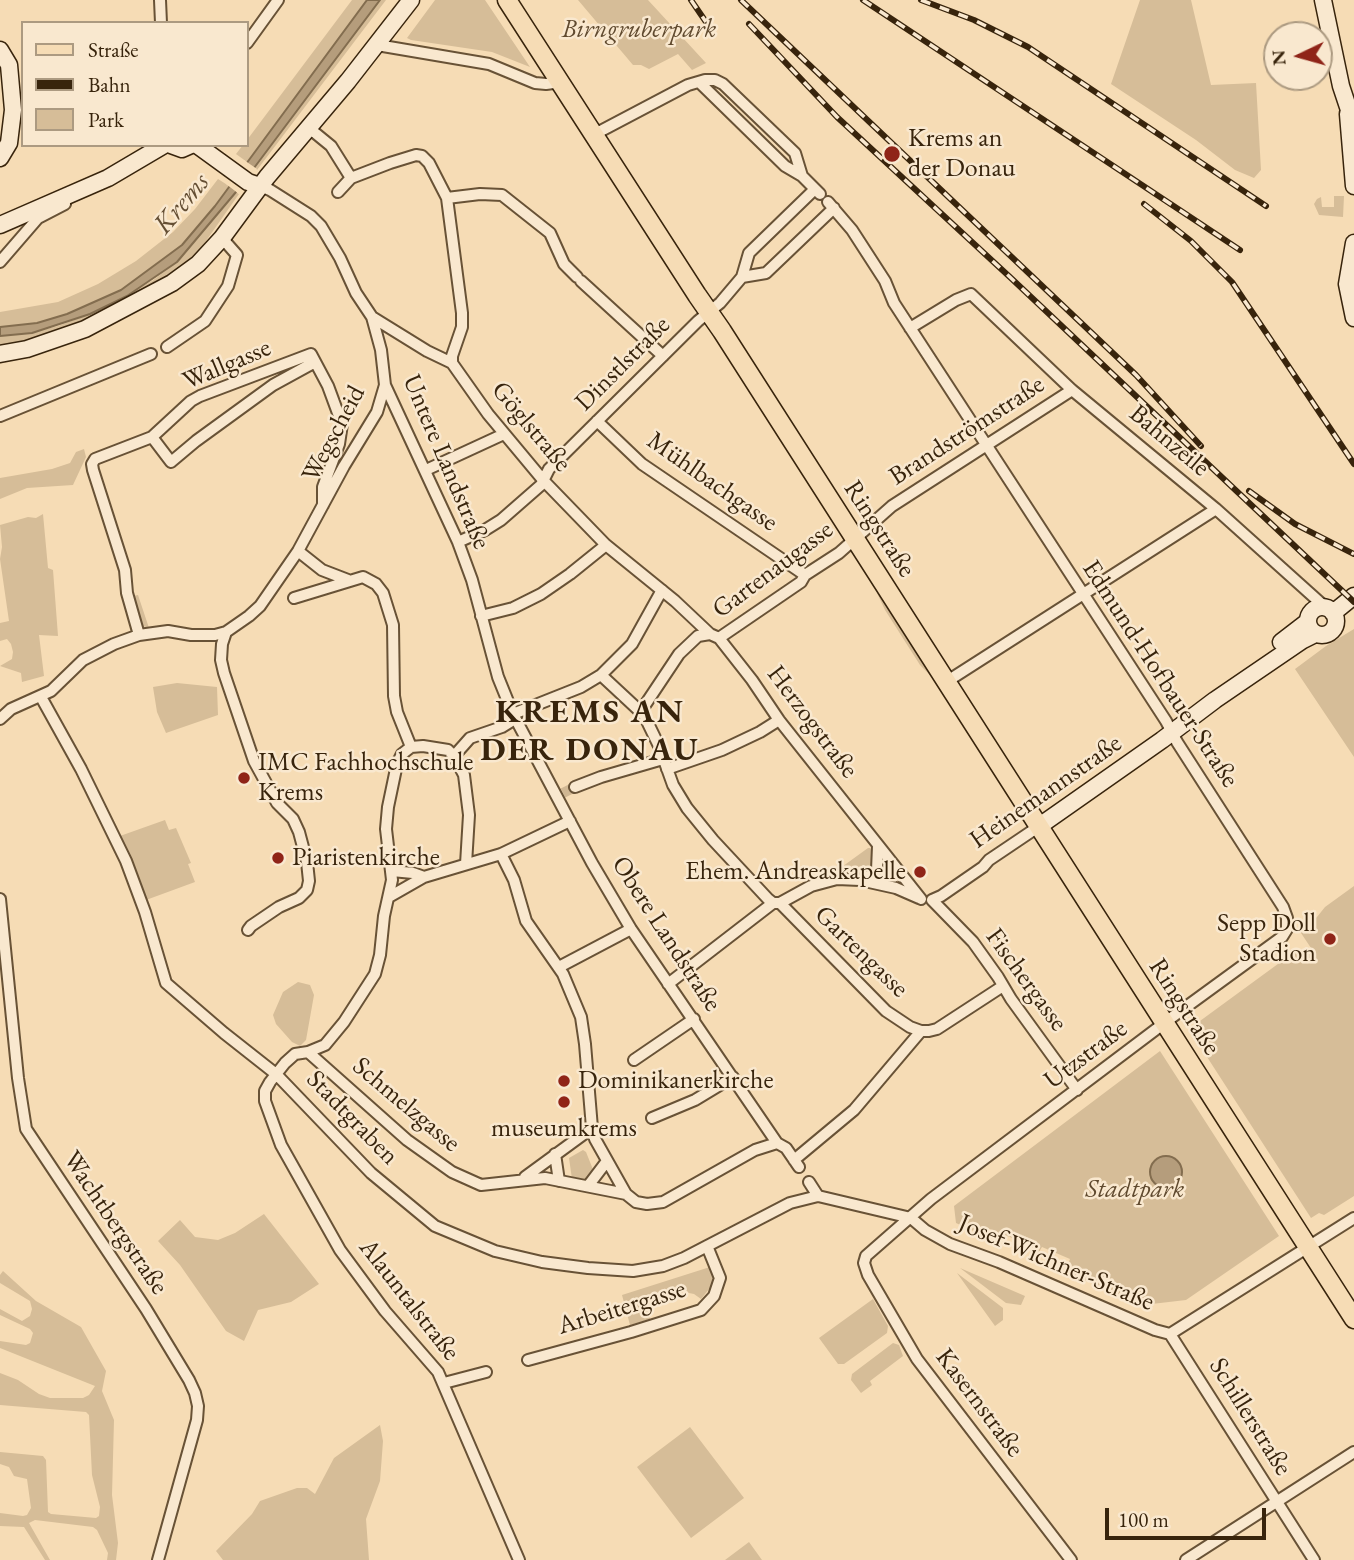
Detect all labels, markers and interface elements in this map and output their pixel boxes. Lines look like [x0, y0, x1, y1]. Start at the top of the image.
park label: Birngruberpark [562, 14, 716, 46]
legend [21, 21, 248, 147]
north arrow [1263, 21, 1333, 91]
text: Straße [88, 36, 139, 63]
text: N [1265, 49, 1292, 66]
text: Bahn [88, 71, 131, 98]
text: Park [88, 106, 124, 133]
place label: Krems an der Donau [908, 123, 1015, 184]
marker: Krems an der Donau [882, 144, 902, 164]
water label: Krems [147, 167, 217, 241]
street label: Dinstlstraße [569, 310, 677, 418]
street label: Wallgasse [178, 333, 276, 397]
street label: Brandströmstraße [884, 369, 1050, 493]
street label: Untere Landstraße [395, 370, 497, 554]
street label: Göglstraße [484, 376, 578, 478]
street label: Wegscheid [296, 380, 372, 488]
street label: Bahnzeile [1122, 398, 1216, 484]
street label: Mühlbachgasse [641, 425, 783, 539]
street label: Ringstraße [836, 475, 922, 583]
street label: Gartenaugasse [707, 515, 839, 625]
street label: Edmund-Hofbauer-Straße [1075, 555, 1245, 793]
street label: Herzogstraße [760, 660, 864, 784]
district label: KREMS AN DER DONAU [481, 693, 699, 771]
street label: Heinemannstraße [964, 728, 1128, 856]
place label: IMC Fachhochschule Krems [258, 747, 473, 808]
marker: IMC Fachhochschule Krems [236, 770, 252, 786]
place label: Piaristenkirche [292, 842, 440, 874]
marker: Piaristenkirche [270, 850, 286, 866]
street label: Obere Landstraße [604, 851, 728, 1017]
place label: Ehem. Andreaskapelle [685, 856, 906, 888]
marker: Ehem. Andreaskapelle [912, 864, 928, 880]
street label: Gartengasse [807, 900, 915, 1004]
place label: Sepp Doll Stadion [1217, 908, 1316, 970]
street label: Fischergasse [978, 922, 1074, 1038]
marker: Sepp Doll Stadion [1322, 931, 1338, 947]
street label: Ringstraße [1141, 953, 1227, 1061]
street label: Utzstraße [1038, 1014, 1134, 1096]
street label: Schmelzgasse [346, 1051, 466, 1159]
street label: Stadtgraben [299, 1064, 405, 1172]
place label: Dominikanerkirche [578, 1065, 774, 1097]
marker: Dominikanerkirche [556, 1073, 572, 1089]
marker: museumkrems [556, 1094, 572, 1110]
place label: museumkrems [491, 1113, 637, 1145]
street label: Wachtbergstraße [56, 1145, 174, 1301]
park label: Stadtpark [1086, 1174, 1184, 1206]
street label: Josef-Wichner-Straße [953, 1208, 1159, 1318]
street label: Alauntalstraße [352, 1233, 466, 1367]
street label: Arbeitergasse [554, 1274, 690, 1342]
street label: Kasernstraße [928, 1343, 1030, 1463]
street label: Schillerstraße [1202, 1353, 1298, 1481]
scale bar [1109, 1494, 1270, 1538]
text: 100 m [1118, 1506, 1169, 1533]

